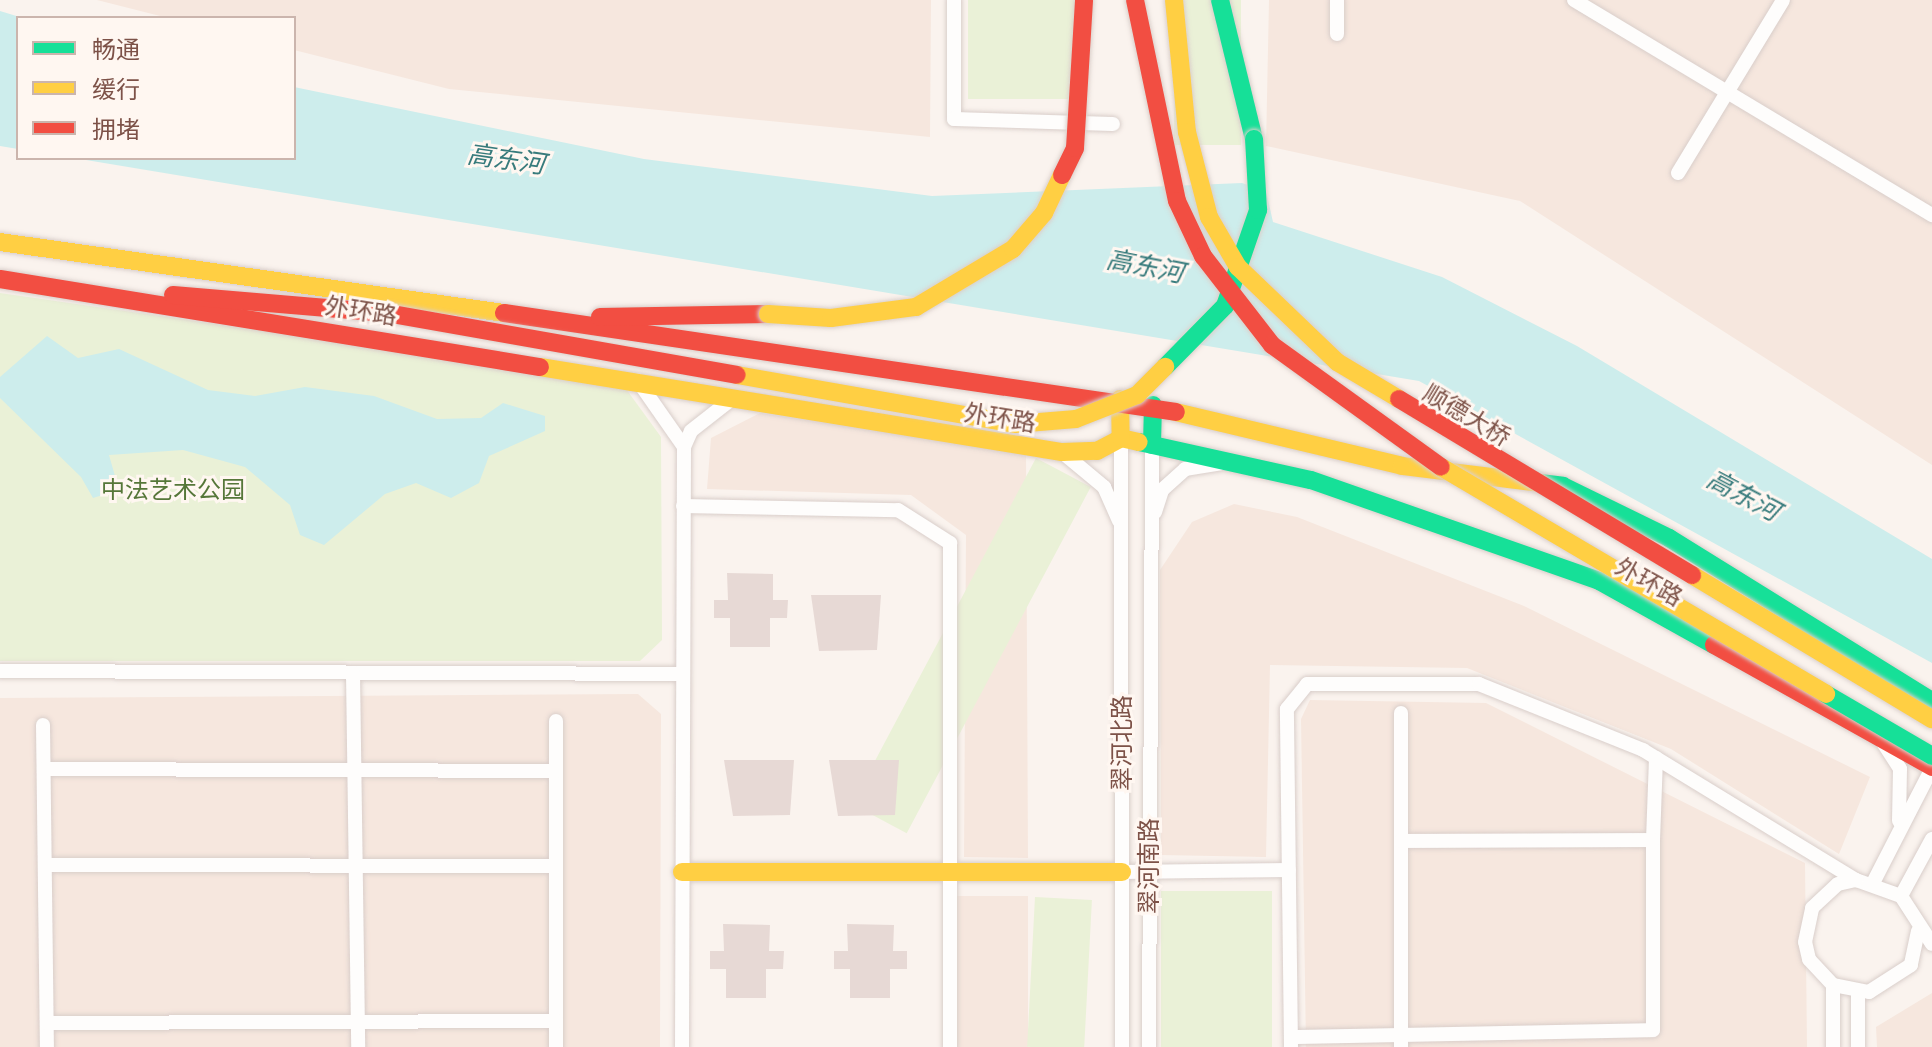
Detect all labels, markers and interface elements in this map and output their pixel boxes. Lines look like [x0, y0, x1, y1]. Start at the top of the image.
legend [16, 16, 296, 160]
text: 畅通 [92, 32, 140, 67]
text: 缓行 [92, 72, 140, 107]
text: 拥堵 [92, 112, 140, 147]
water label: 高东河 [465, 139, 547, 181]
water label: 高东河 [1104, 244, 1186, 290]
street label: 外环路 [323, 291, 399, 331]
street label: 顺德大桥 [1418, 378, 1516, 452]
street label: 外环路 [962, 398, 1038, 438]
water label: 高东河 [1701, 464, 1785, 528]
park label: 中法艺术公园 [101, 476, 245, 504]
street label: 外环路 [1611, 552, 1687, 612]
street label: 翠河北路 [1108, 695, 1136, 791]
street label: 翠河南路 [1135, 818, 1163, 914]

